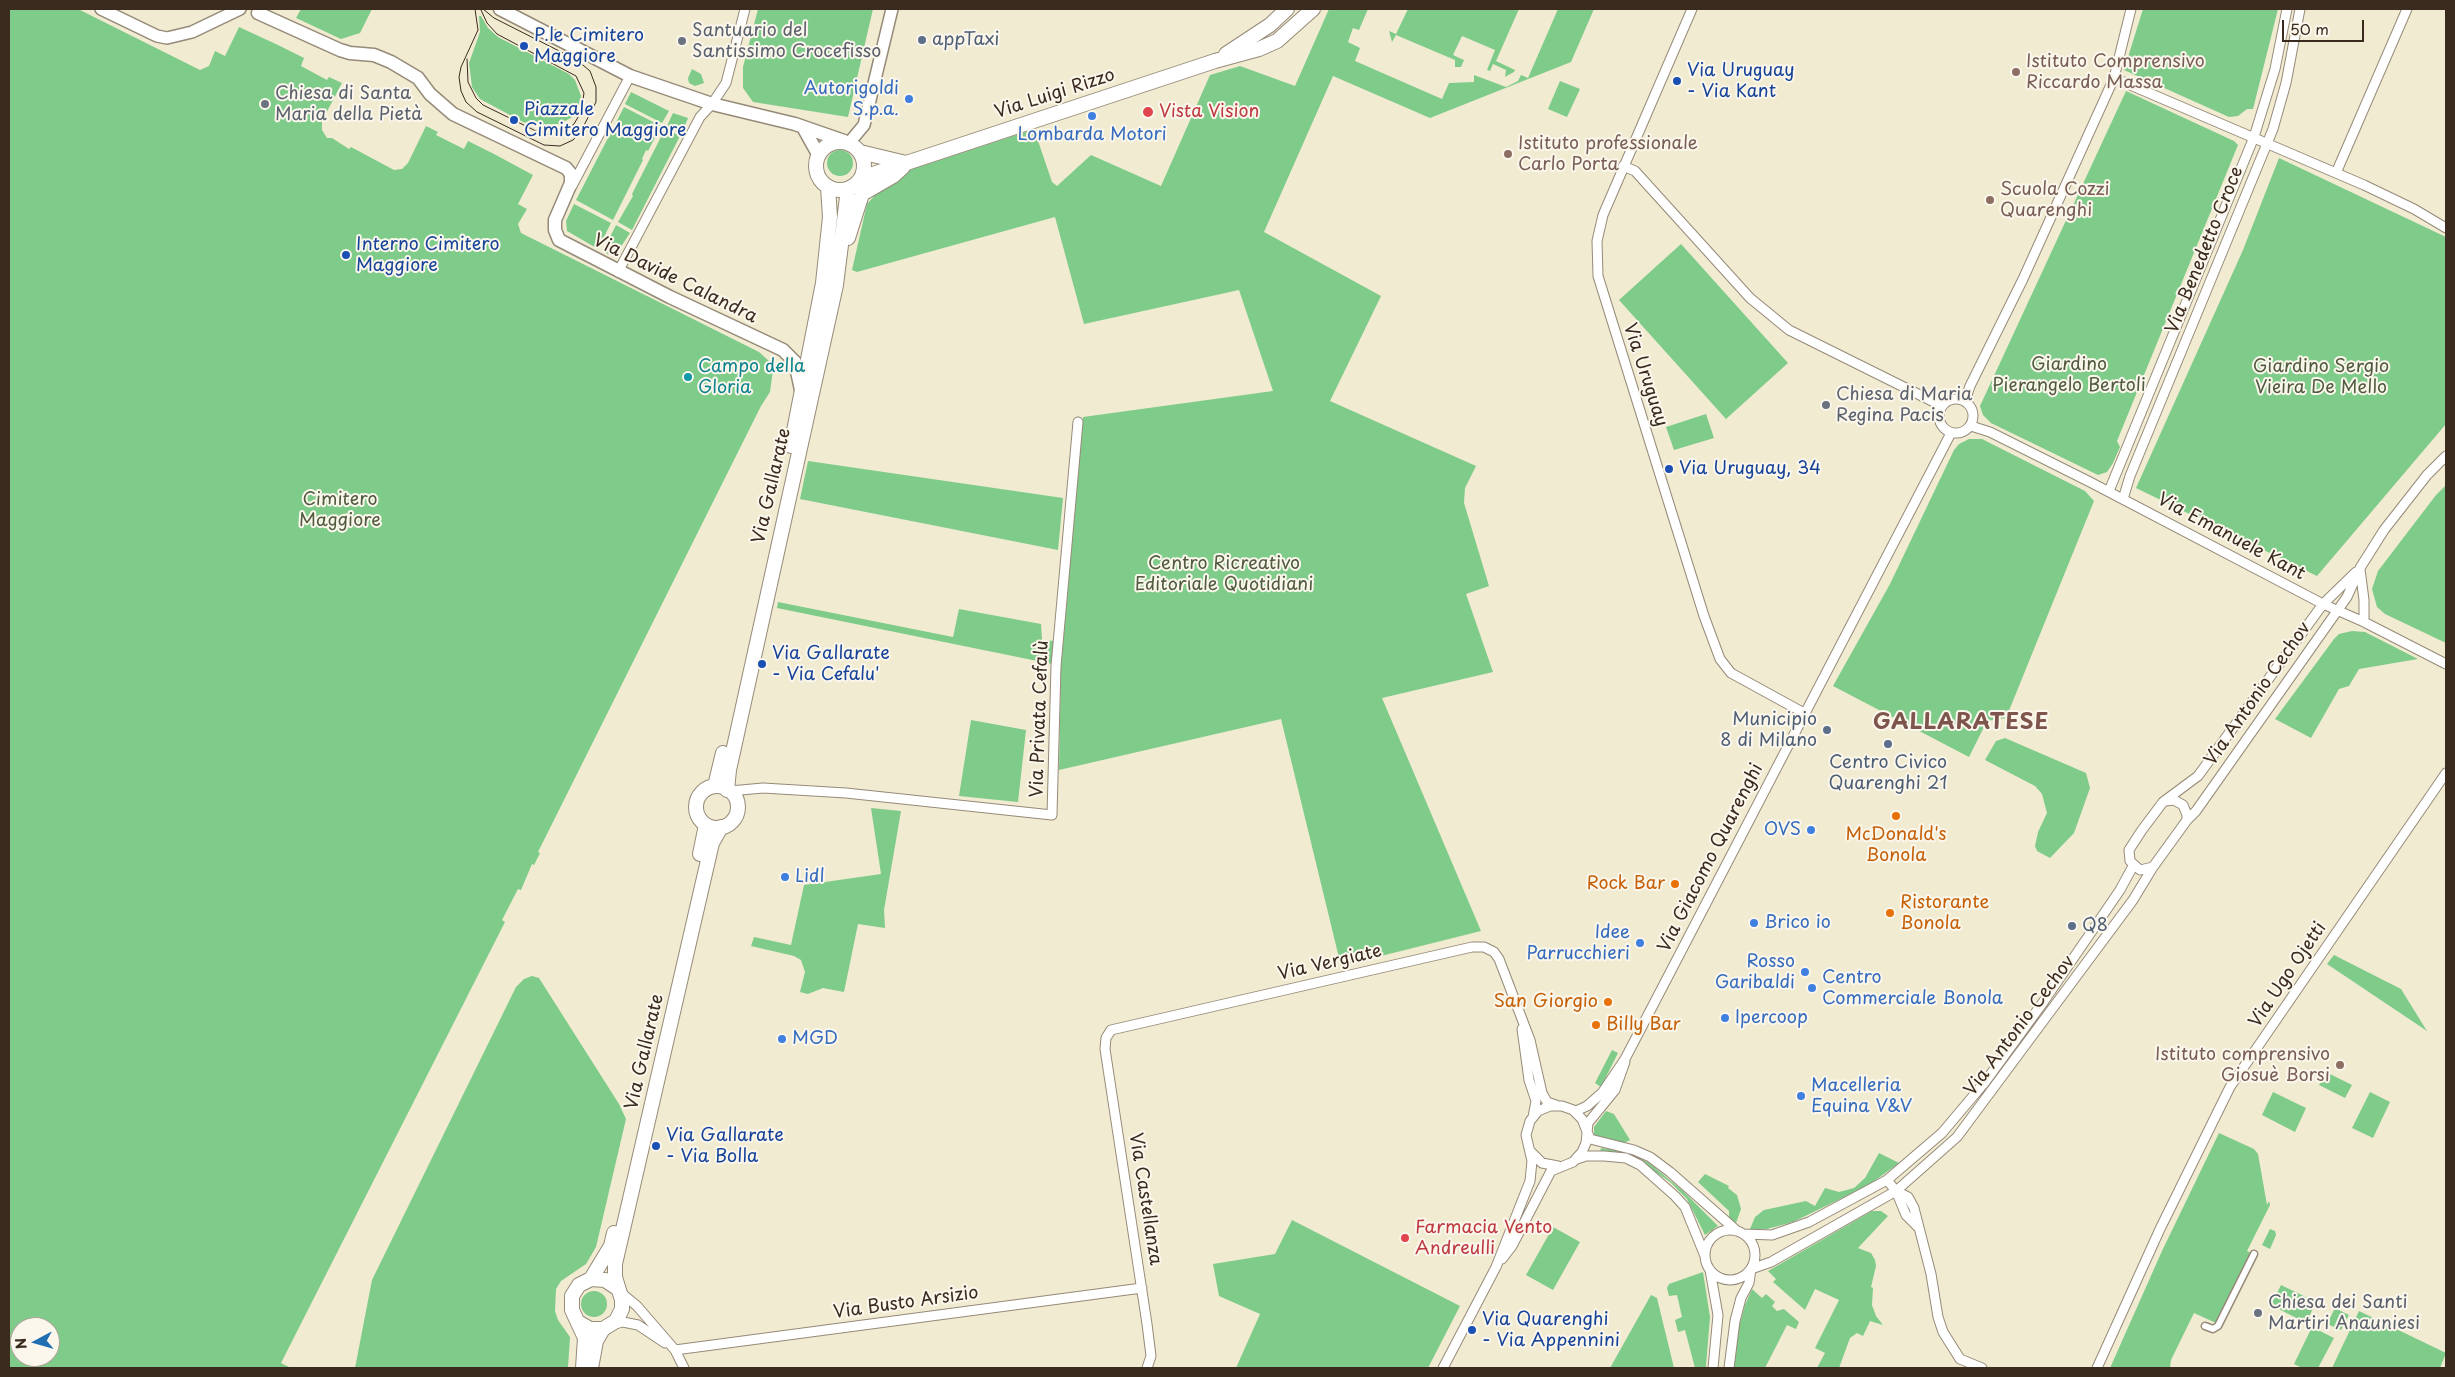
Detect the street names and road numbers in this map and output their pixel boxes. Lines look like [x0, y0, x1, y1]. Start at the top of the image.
street label: Via Luigi Rizzo [992, 64, 1118, 124]
street label: Via Benedetto Croce [2162, 163, 2248, 337]
street label: Via Davide Calandra [589, 230, 761, 328]
street label: Via Uruguay [1618, 321, 1672, 429]
street label: Via Gallarate [748, 426, 796, 546]
street label: Via Emanuele Kant [2153, 489, 2309, 585]
street label: Via Antonio Cechov [2200, 618, 2316, 770]
street label: Via Privata Cefalù [1026, 640, 1054, 798]
street label: Via Giacomo Quarenghi [1654, 760, 1768, 956]
street label: Via Ugo Ojetti [2245, 918, 2331, 1032]
street label: Via Vergiate [1276, 941, 1384, 985]
street label: Via Antonio Cechov [1960, 952, 2080, 1100]
street label: Via Gallarate [621, 992, 669, 1112]
street label: Via Castellanza [1124, 1131, 1166, 1267]
street label: Via Busto Arsizio [832, 1282, 980, 1324]

